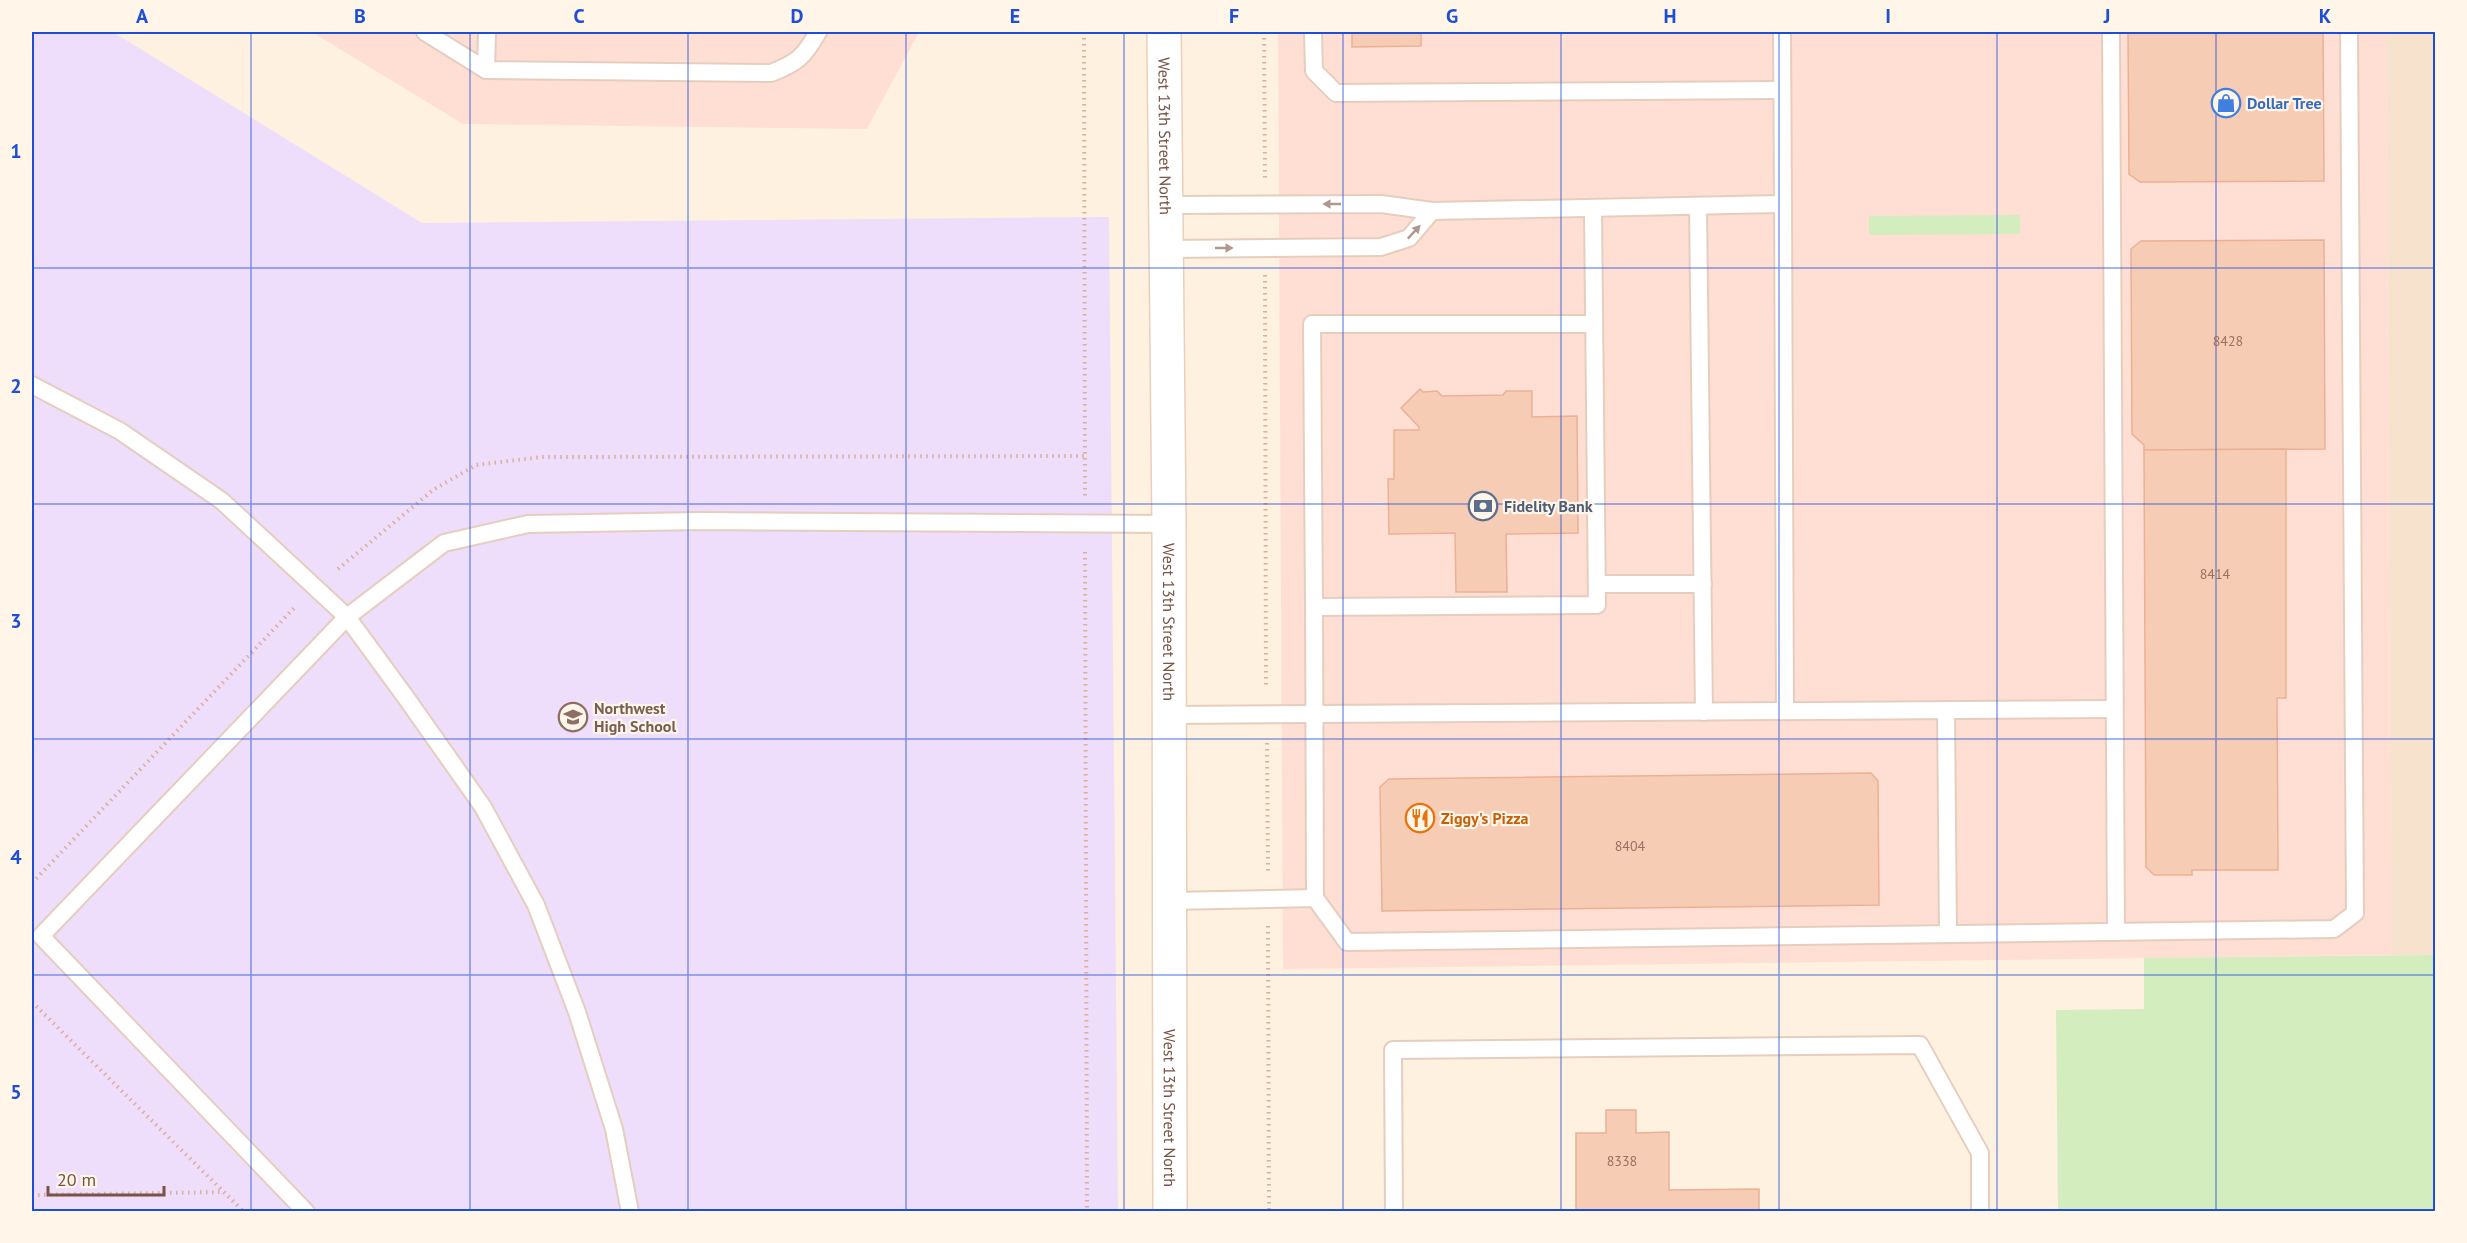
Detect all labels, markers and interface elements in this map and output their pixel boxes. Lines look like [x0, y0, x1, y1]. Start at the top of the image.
text: A [136, 3, 149, 29]
text: B [354, 3, 366, 29]
text: C [573, 3, 585, 29]
text: D [791, 3, 804, 29]
text: E [1010, 3, 1020, 29]
text: F [1229, 3, 1239, 29]
text: G [1446, 3, 1458, 29]
text: H [1663, 3, 1677, 29]
text: I [1885, 3, 1891, 29]
text: J [2103, 3, 2110, 29]
text: K [2319, 3, 2332, 29]
street label: West 13th Street North [1154, 57, 1176, 215]
shop icon: Dollar Tree [2210, 87, 2242, 119]
place label: Dollar Tree [2247, 93, 2322, 113]
text: 1 [10, 138, 22, 164]
one-way arrow [1323, 199, 1342, 209]
one-way arrow [1407, 224, 1421, 239]
one-way arrow [1215, 243, 1234, 253]
house number: 8428 [2213, 332, 2243, 350]
text: 2 [10, 373, 22, 399]
bank icon: Fidelity Bank [1467, 490, 1499, 522]
place label: Fidelity Bank [1504, 496, 1593, 516]
street label: West 13th Street North [1159, 543, 1179, 701]
house number: 8414 [2200, 565, 2231, 583]
text: 3 [10, 608, 22, 634]
place label: Northwest High School [594, 698, 676, 736]
school or university icon: Northwest High School [557, 701, 589, 733]
restaurant icon: Ziggy's Pizza [1404, 802, 1436, 834]
place label: Ziggy's Pizza [1441, 808, 1529, 828]
house number: 8404 [1615, 837, 1646, 855]
text: 4 [10, 844, 22, 870]
street label: West 13th Street North [1160, 1029, 1180, 1187]
text: 5 [10, 1079, 22, 1105]
house number: 8338 [1607, 1152, 1637, 1170]
scale bar [48, 1159, 164, 1197]
text: 20 m [57, 1168, 96, 1191]

